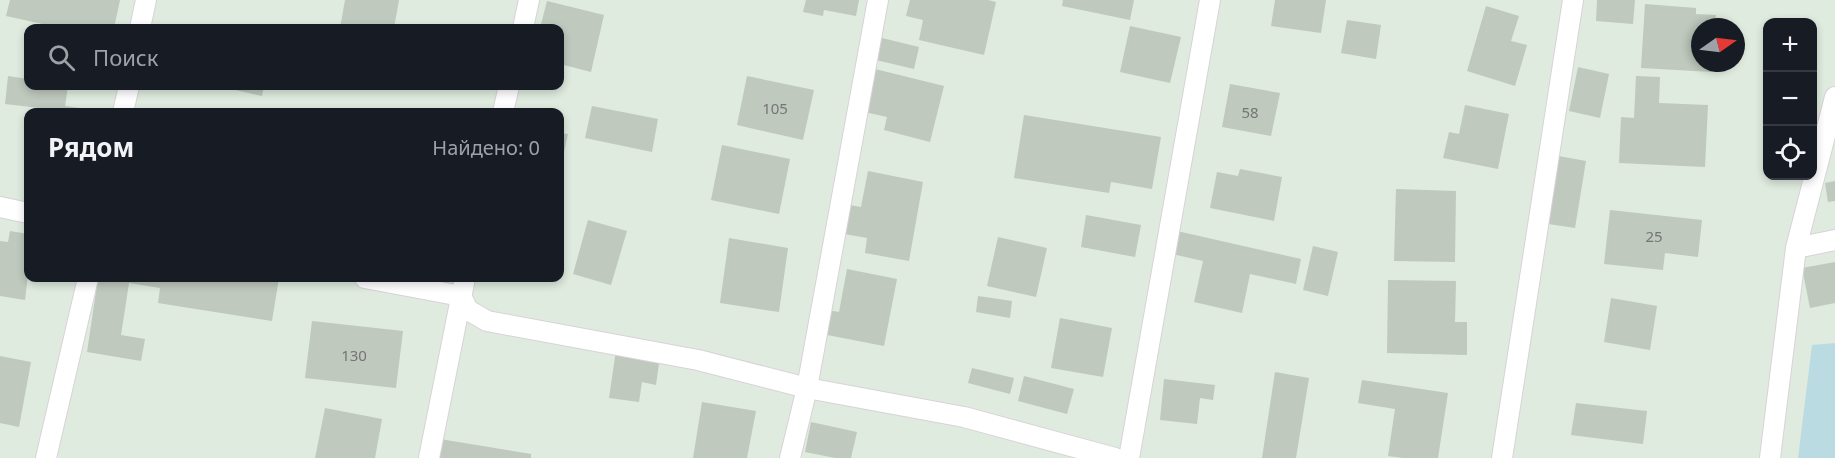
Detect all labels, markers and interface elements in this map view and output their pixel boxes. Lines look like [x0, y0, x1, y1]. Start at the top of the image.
north arrow [1691, 18, 1745, 72]
map controls [1763, 18, 1817, 180]
button: + [1763, 18, 1817, 72]
search box [24, 24, 564, 90]
icon: search [45, 41, 78, 74]
text: Поиск [93, 42, 158, 72]
button: − [1763, 72, 1817, 126]
house number: 105 [762, 98, 788, 118]
house number: 58 [1241, 102, 1259, 122]
button: locate [1763, 126, 1817, 180]
text: Рядом [48, 129, 134, 165]
text: Найдено: 0 [432, 134, 540, 161]
house number: 25 [1645, 226, 1663, 246]
house number: 130 [341, 345, 367, 365]

